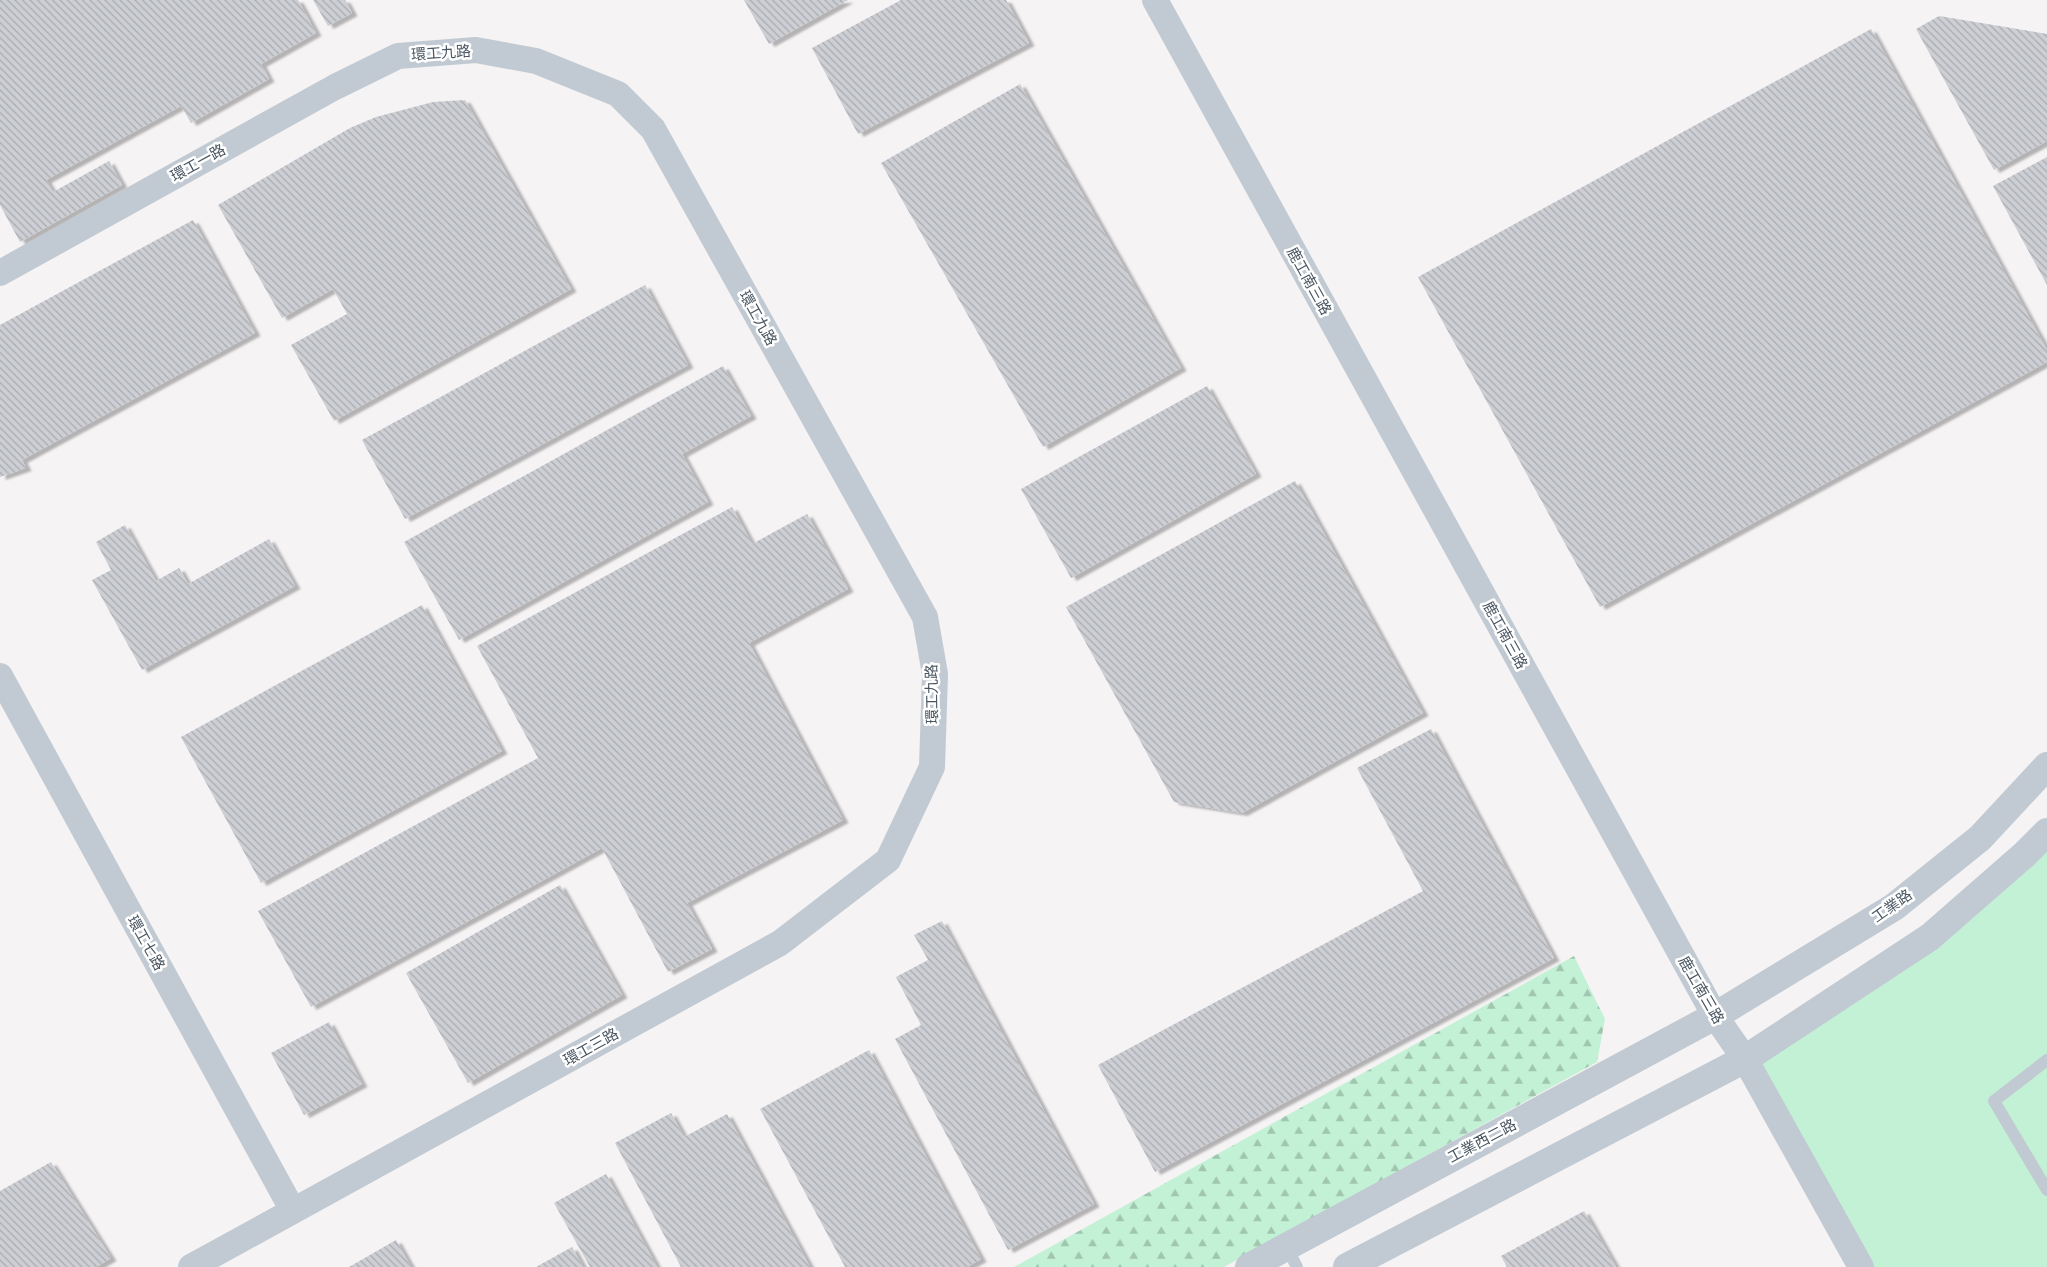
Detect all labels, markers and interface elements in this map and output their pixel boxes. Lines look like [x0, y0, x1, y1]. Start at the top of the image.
street label: 環工九路 [410, 42, 472, 64]
street label: 環工一路 [167, 141, 229, 185]
street label: 鹿工南三路 [1283, 244, 1335, 318]
street label: 環工九路 [736, 287, 780, 349]
street label: 鹿工南三路 [1479, 598, 1531, 672]
street label: 環工九路 [922, 664, 942, 724]
street label: 工業路 [1868, 886, 1916, 926]
street label: 環工七路 [124, 912, 168, 974]
street label: 鹿工南三路 [1674, 953, 1728, 1027]
street label: 環工三路 [560, 1025, 622, 1069]
street label: 工業西二路 [1445, 1115, 1519, 1167]

